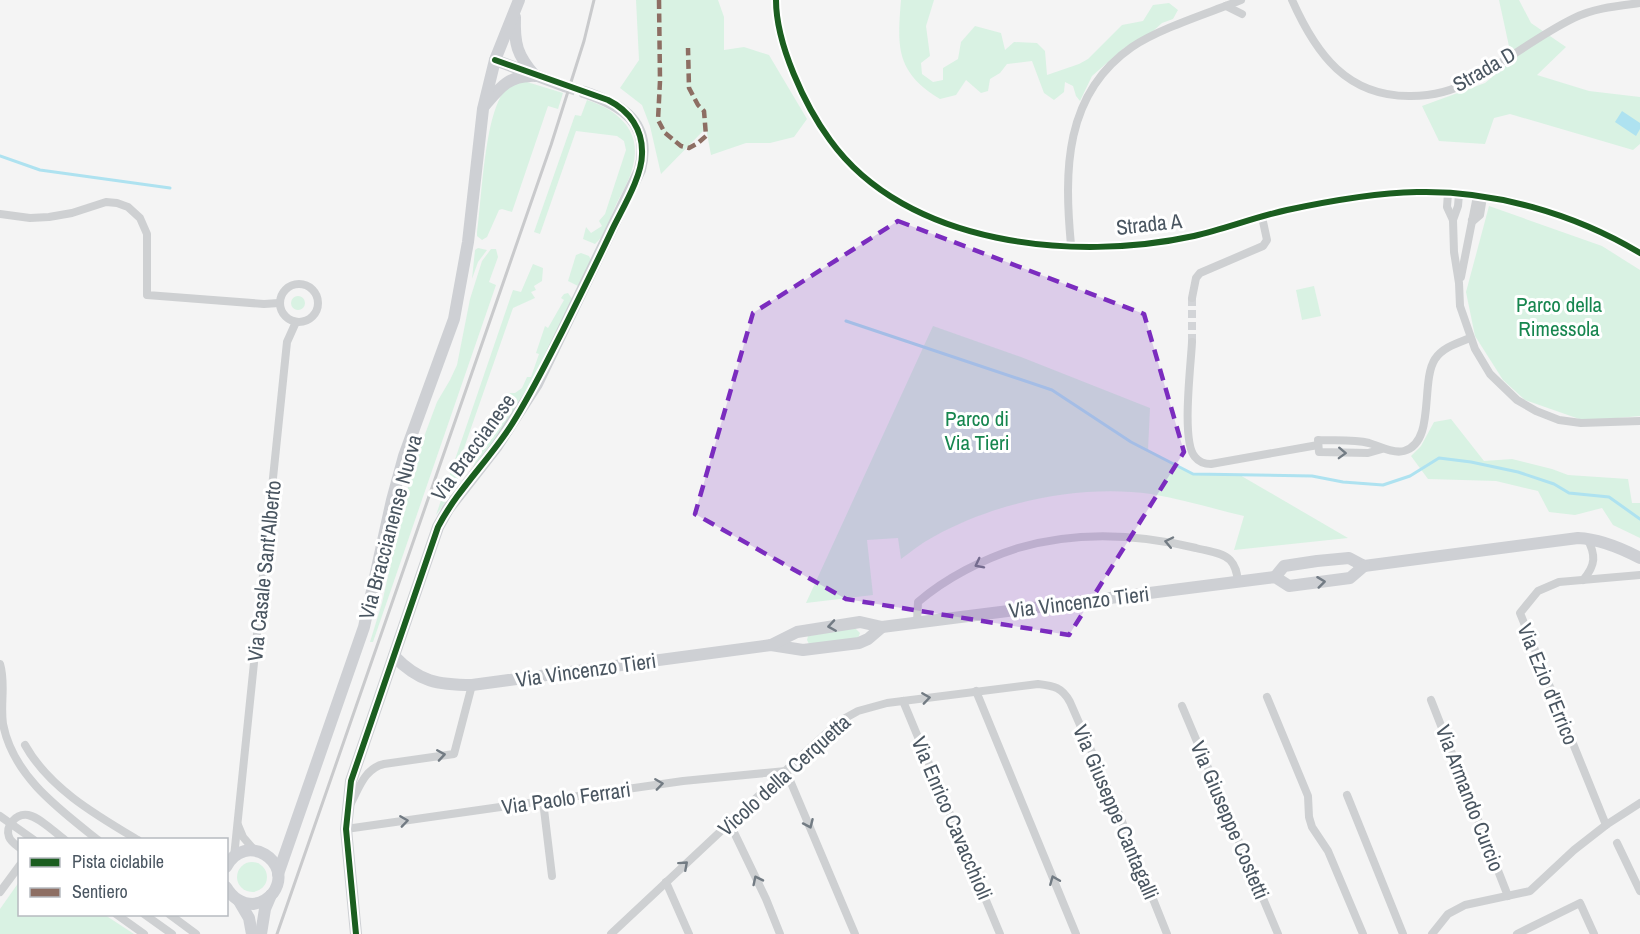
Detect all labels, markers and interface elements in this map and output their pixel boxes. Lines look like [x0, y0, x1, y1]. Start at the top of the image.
street label: Strada D [1447, 39, 1521, 99]
street label: Strada A [1115, 206, 1184, 242]
park label: Parco della Rimessola [1516, 290, 1602, 343]
street label: Via Braccianese [424, 387, 522, 507]
park label: Parco di Via Tieri [944, 404, 1010, 457]
street label: Via Braccianense Nuova [351, 431, 429, 623]
one-way arrow [1338, 446, 1347, 459]
street label: Via Casale Sant'Alberto [240, 479, 288, 663]
one-way arrow [1164, 536, 1174, 549]
one-way arrow [974, 557, 985, 568]
one-way arrow [1316, 576, 1325, 589]
street label: Via Vincenzo Tieri [1007, 579, 1151, 625]
street label: Via Ezio d'Errico [1511, 619, 1585, 749]
one-way arrow [828, 620, 837, 632]
street label: Via Vincenzo Tieri [514, 646, 658, 694]
one-way arrow [921, 692, 931, 705]
street label: Vicolo della Cerquetta [711, 707, 857, 842]
street label: Via Giuseppe Cantagalli [1066, 720, 1166, 904]
street label: Via Armando Curcio [1429, 721, 1511, 875]
street label: Via Enrico Cavacchioli [904, 732, 1000, 904]
street label: Via Giuseppe Costetti [1184, 736, 1276, 904]
one-way arrow [437, 750, 446, 762]
street label: Via Paolo Ferrari [500, 775, 632, 821]
one-way arrow [655, 779, 664, 791]
one-way arrow [399, 815, 408, 827]
one-way arrow [802, 818, 814, 829]
legend [18, 838, 228, 916]
text: Pista ciclabile [72, 849, 164, 874]
one-way arrow [678, 861, 688, 872]
one-way arrow [1049, 875, 1061, 886]
one-way arrow [753, 876, 765, 887]
text: Sentiero [72, 879, 128, 904]

